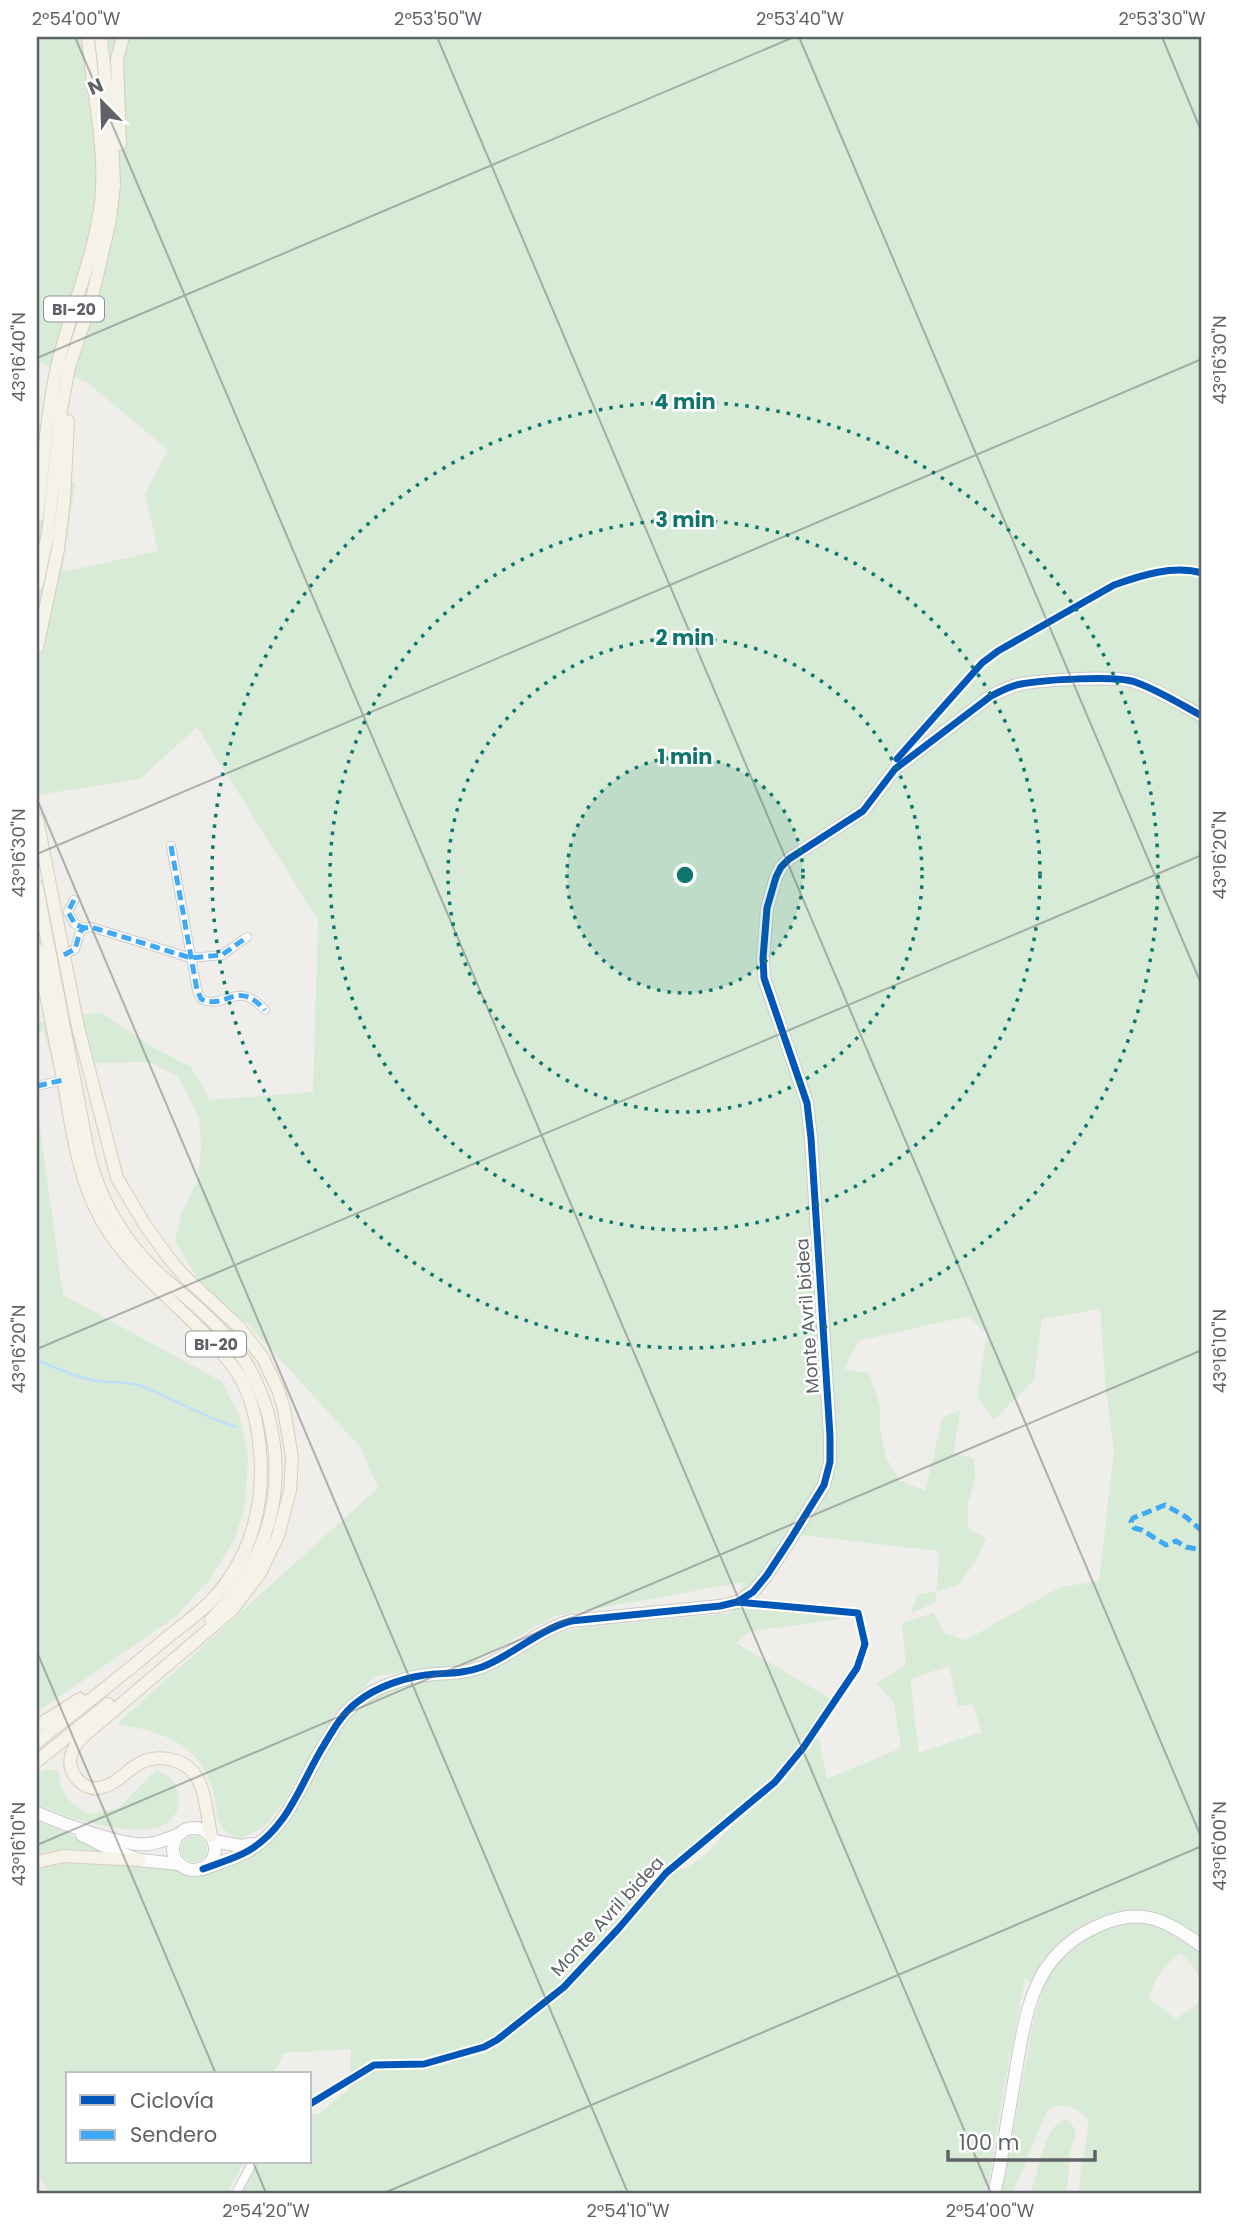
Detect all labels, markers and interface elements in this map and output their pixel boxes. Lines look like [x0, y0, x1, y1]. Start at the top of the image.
text: 2°54'00"W [32, 6, 121, 31]
text: 2°53'50"W [394, 6, 482, 31]
text: 2°53'40"W [756, 6, 844, 31]
text: 2°53'30"W [1118, 6, 1206, 31]
north arrow [66, 66, 136, 136]
text: N [84, 72, 107, 102]
road number: BI-20 [44, 296, 104, 322]
text: 43°16'40"N [6, 312, 31, 402]
text: 43°16'30"N [1207, 315, 1232, 405]
text: 4 min [654, 387, 716, 416]
text: 3 min [655, 505, 715, 534]
text: 2 min [655, 623, 715, 652]
text: 1 min [658, 742, 712, 771]
text: 43°16'30"N [6, 808, 31, 898]
text: 43°16'20"N [1207, 811, 1232, 899]
centre of rings [673, 863, 697, 887]
street label: Monte Avril bidea [789, 1237, 825, 1395]
text: 43°16'20"N [6, 1305, 31, 1393]
text: 43°16'10"N [1207, 1309, 1232, 1393]
road number: BI-20 [186, 1332, 246, 1356]
text: 43°16'00"N [1207, 1801, 1232, 1891]
text: 43°16'10"N [6, 1802, 31, 1886]
street label: Monte Avril bidea [545, 1851, 669, 1981]
legend [66, 2072, 312, 2164]
text: Ciclovía [130, 2086, 214, 2115]
scale bar [948, 2118, 1096, 2162]
text: Sendero [130, 2120, 217, 2149]
text: 100 m [959, 2128, 1019, 2157]
text: 2°54'20"W [222, 2198, 310, 2223]
text: 2°54'10"W [586, 2198, 670, 2223]
text: 2°54'00"W [946, 2198, 1035, 2223]

